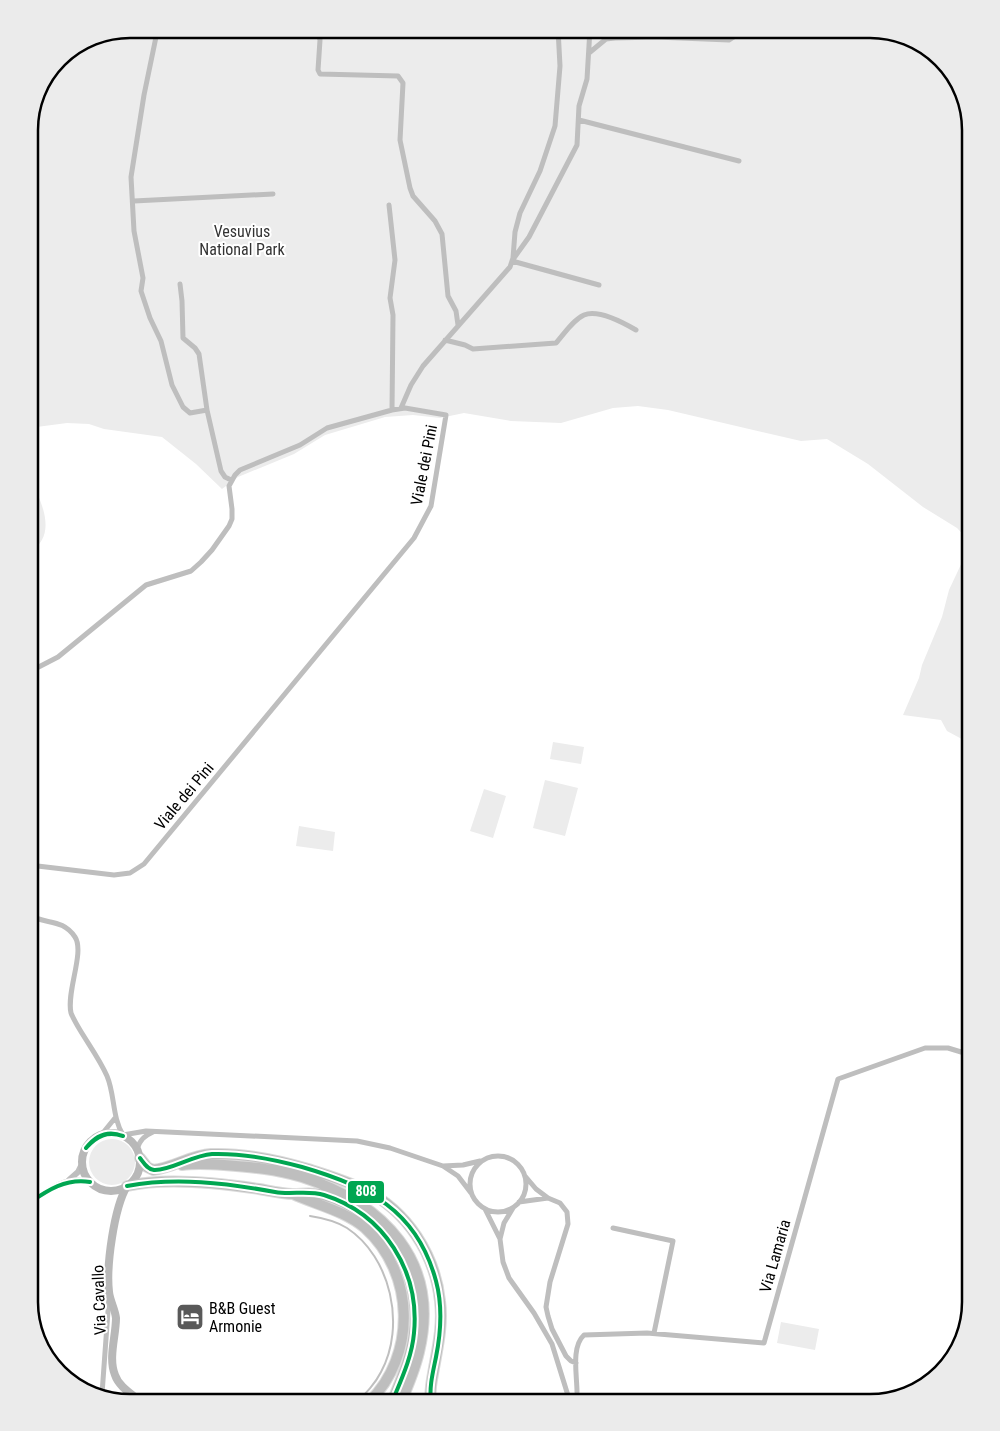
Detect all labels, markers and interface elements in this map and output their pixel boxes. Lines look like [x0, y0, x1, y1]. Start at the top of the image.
park label: Vesuvius National Park [199, 222, 285, 259]
street label: Viale dei Pini [407, 423, 441, 507]
street label: Viale dei Pini [150, 759, 218, 833]
line badge: 808 [347, 1180, 385, 1204]
text: 808 [355, 1183, 377, 1199]
street label: Via Lamaria [756, 1217, 794, 1295]
street label: Via Cavallo [88, 1265, 110, 1335]
place label: B&B Guest Armonie [209, 1299, 276, 1336]
hotel icon: B&B Guest Armonie [175, 1302, 205, 1332]

